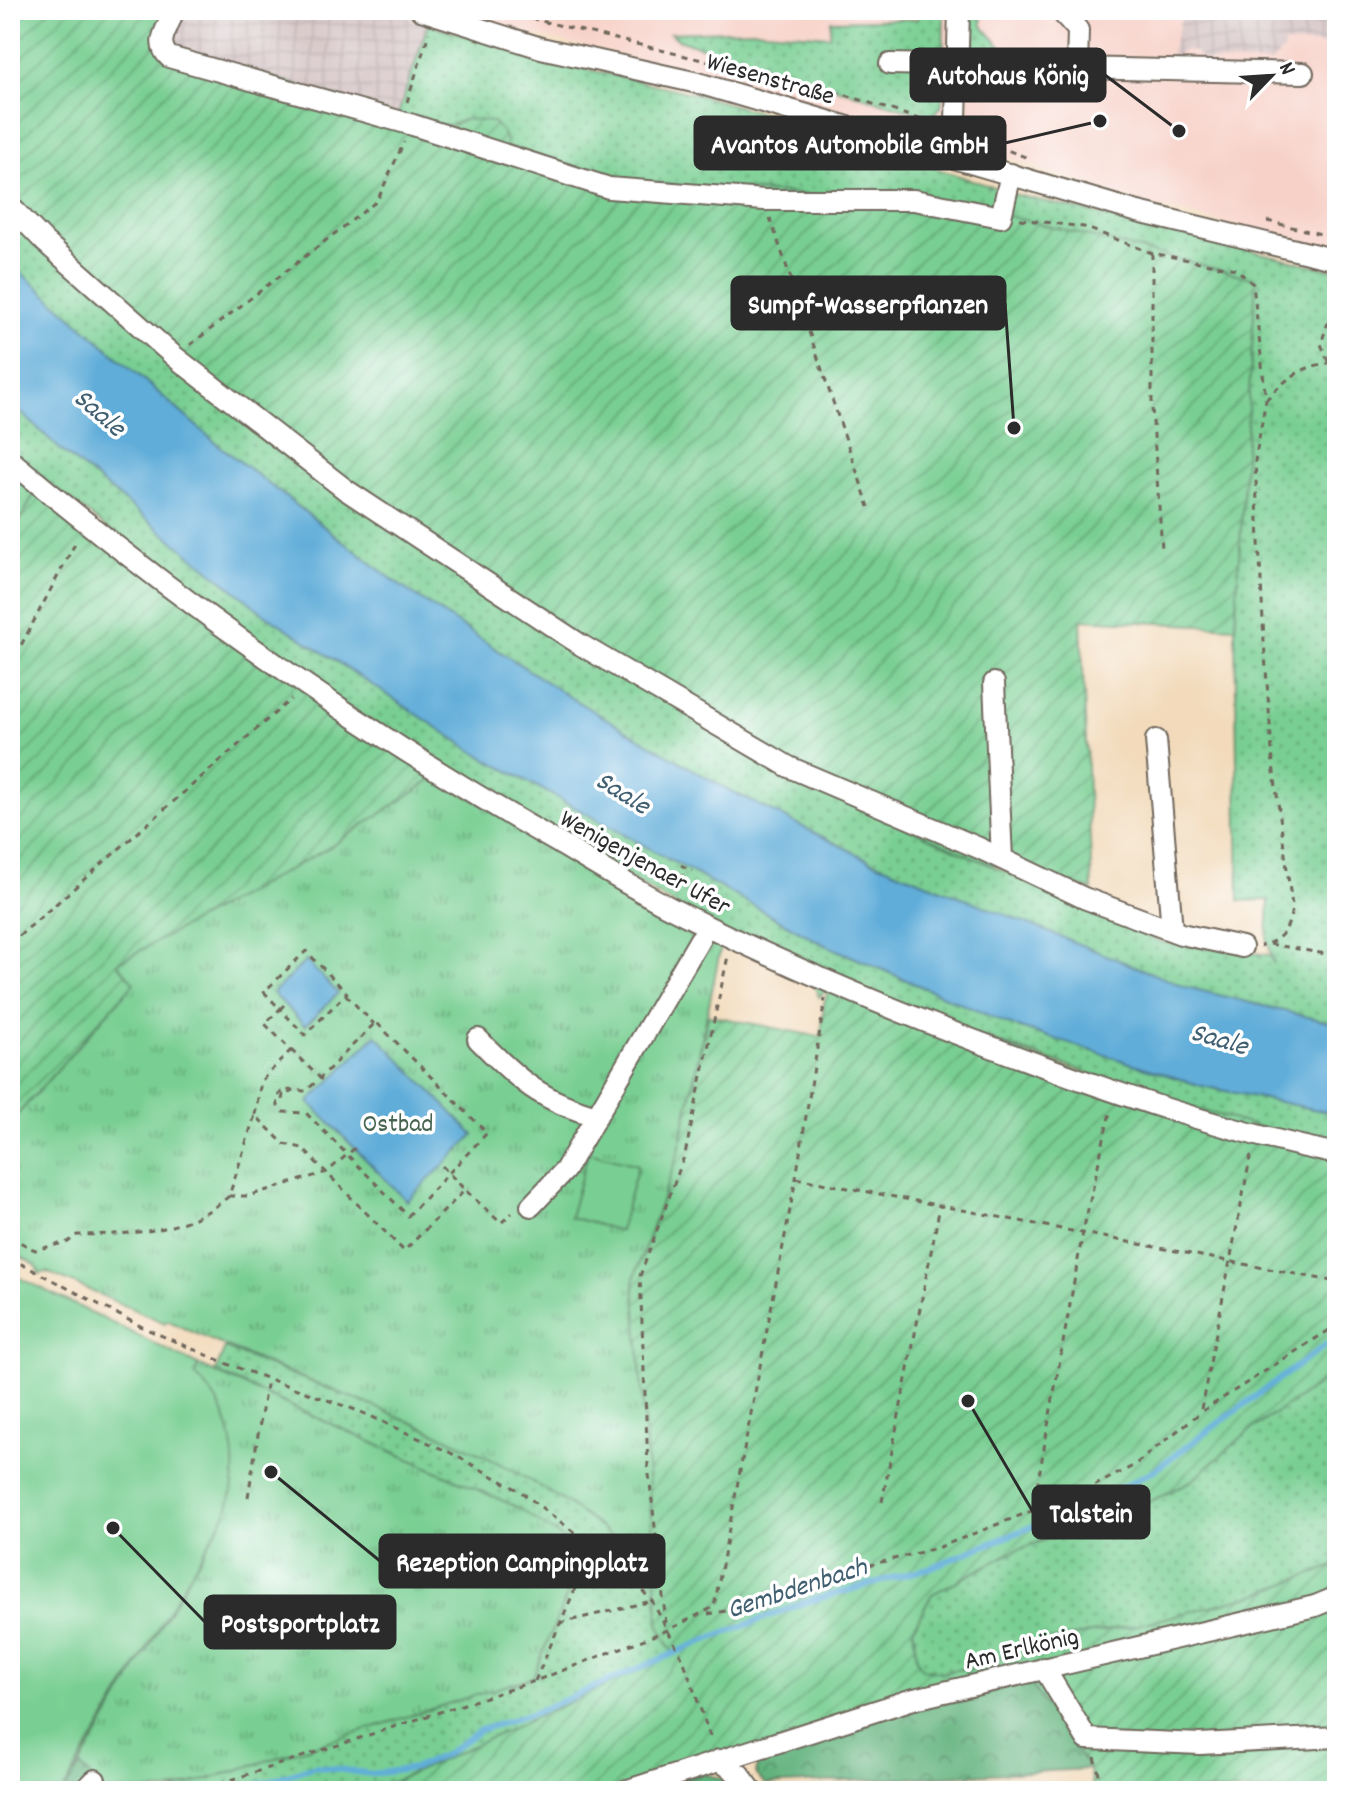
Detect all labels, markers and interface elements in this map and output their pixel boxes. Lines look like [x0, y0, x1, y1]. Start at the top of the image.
north arrow [1231, 36, 1311, 116]
street label: Wiesenstraße [702, 44, 838, 116]
callout: Autohaus König [911, 49, 1105, 101]
text: N [1270, 58, 1302, 81]
text: Autohaus König [927, 59, 1089, 99]
callout: Avantos Automobile GmbH [695, 117, 1005, 169]
text: Avantos Automobile GmbH [711, 128, 989, 168]
callout: Sumpf-Wasserpflanzen [732, 277, 1005, 329]
text: Sumpf-Wasserpflanzen [748, 288, 988, 328]
water label: Saale [63, 381, 134, 450]
water label: Saale [586, 763, 658, 828]
street label: Wenigenjenaer Ufer [552, 802, 737, 927]
water label: Saale [1185, 1015, 1253, 1069]
park label: Ostbad [362, 1107, 434, 1144]
callout: Talstein [1033, 1486, 1149, 1538]
text: Talstein [1049, 1497, 1133, 1537]
callout: Rezeption Campingplatz [380, 1535, 664, 1587]
text: Rezeption Campingplatz [396, 1546, 648, 1586]
water label: Gembdenbach [722, 1549, 874, 1632]
callout: Postsportplatz [205, 1596, 395, 1648]
text: Postsportplatz [221, 1607, 380, 1647]
street label: Am Erlkönig [961, 1619, 1082, 1681]

